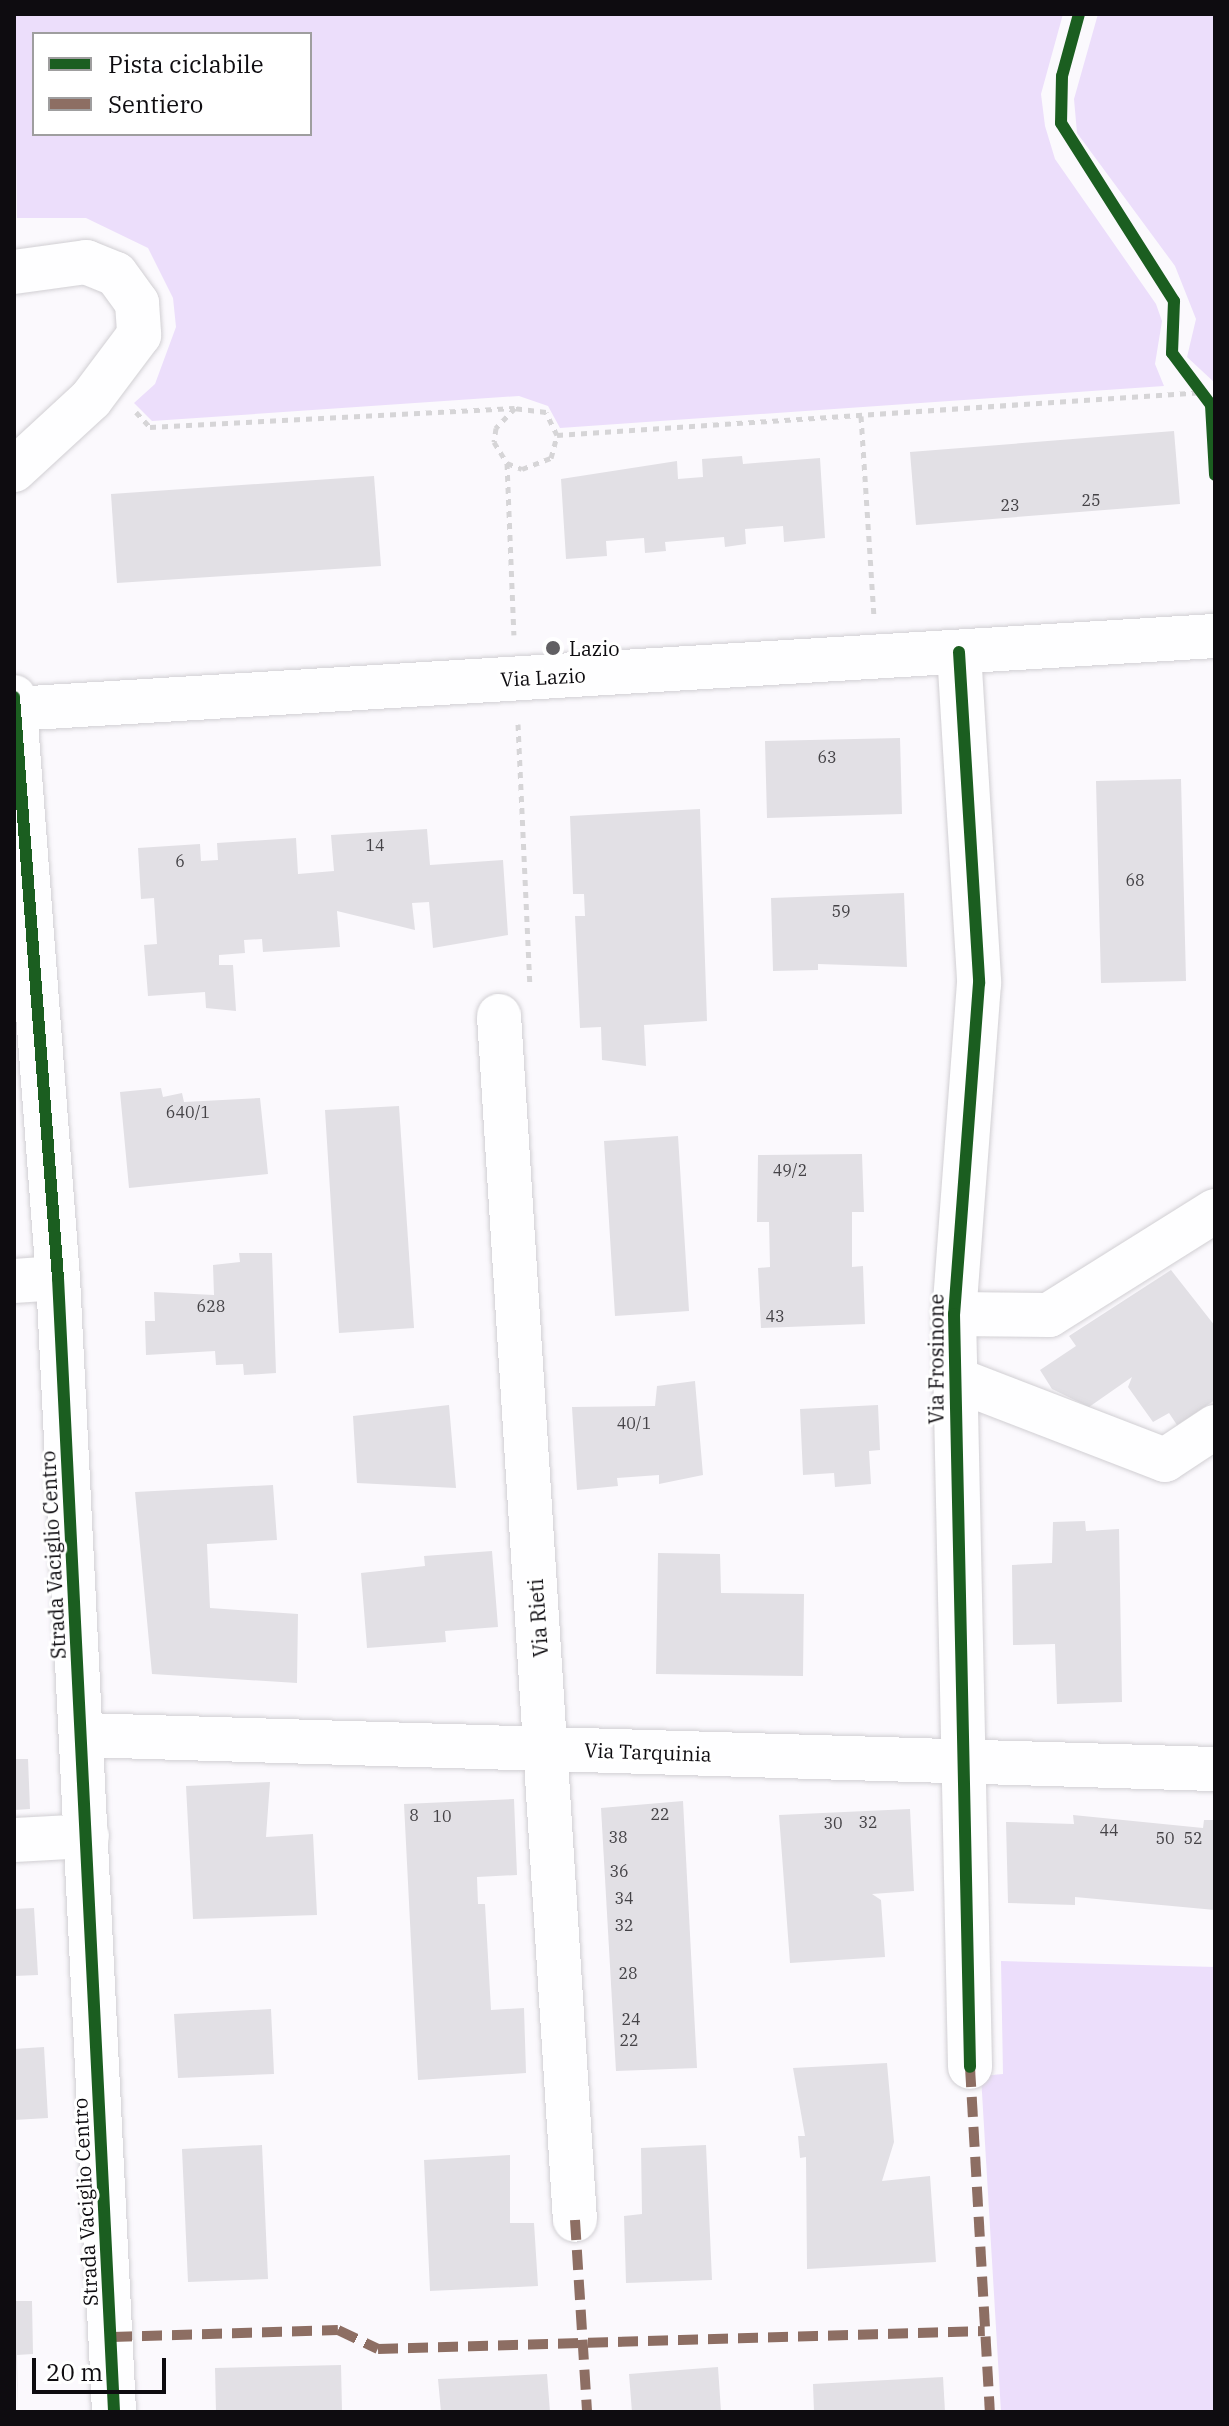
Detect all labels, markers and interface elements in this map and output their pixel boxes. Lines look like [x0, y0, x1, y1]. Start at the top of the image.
legend [32, 32, 312, 136]
text: Pista ciclabile [108, 48, 264, 80]
text: Sentiero [108, 88, 203, 120]
house number: 25 [1081, 490, 1101, 510]
house number: 23 [1000, 495, 1020, 515]
place label: Lazio [569, 636, 620, 660]
marker: Lazio [544, 639, 562, 657]
street label: Via Lazio [500, 663, 586, 691]
house number: 63 [817, 747, 837, 767]
house number: 14 [365, 835, 385, 855]
house number: 6 [175, 851, 185, 871]
house number: 68 [1125, 870, 1145, 890]
house number: 59 [831, 901, 851, 921]
house number: 640/1 [166, 1102, 210, 1122]
house number: 49/2 [773, 1160, 807, 1180]
street label: Via Frosinone [924, 1294, 948, 1424]
house number: 628 [197, 1296, 225, 1316]
house number: 43 [765, 1306, 785, 1326]
house number: 40/1 [617, 1413, 651, 1433]
street label: Strada Vaciglio Centro [36, 1450, 70, 1660]
street label: Via Rieti [523, 1578, 553, 1658]
street label: Via Tarquinia [584, 1738, 712, 1766]
house number: 22 [650, 1804, 670, 1824]
house number: 8 [409, 1805, 419, 1825]
house number: 10 [432, 1806, 452, 1826]
house number: 32 [858, 1812, 878, 1832]
house number: 30 [823, 1813, 843, 1833]
house number: 44 [1099, 1820, 1119, 1840]
house number: 38 [608, 1827, 628, 1847]
house number: 50 [1155, 1828, 1175, 1848]
house number: 52 [1183, 1828, 1203, 1848]
house number: 36 [609, 1861, 629, 1881]
house number: 34 [614, 1888, 634, 1908]
house number: 32 [614, 1915, 634, 1935]
house number: 28 [618, 1963, 638, 1983]
house number: 24 [621, 2009, 641, 2029]
house number: 22 [619, 2030, 639, 2050]
street label: Strada Vaciglio Centro [68, 2097, 102, 2307]
scale bar [36, 2342, 170, 2392]
text: 20 m [46, 2356, 103, 2388]

